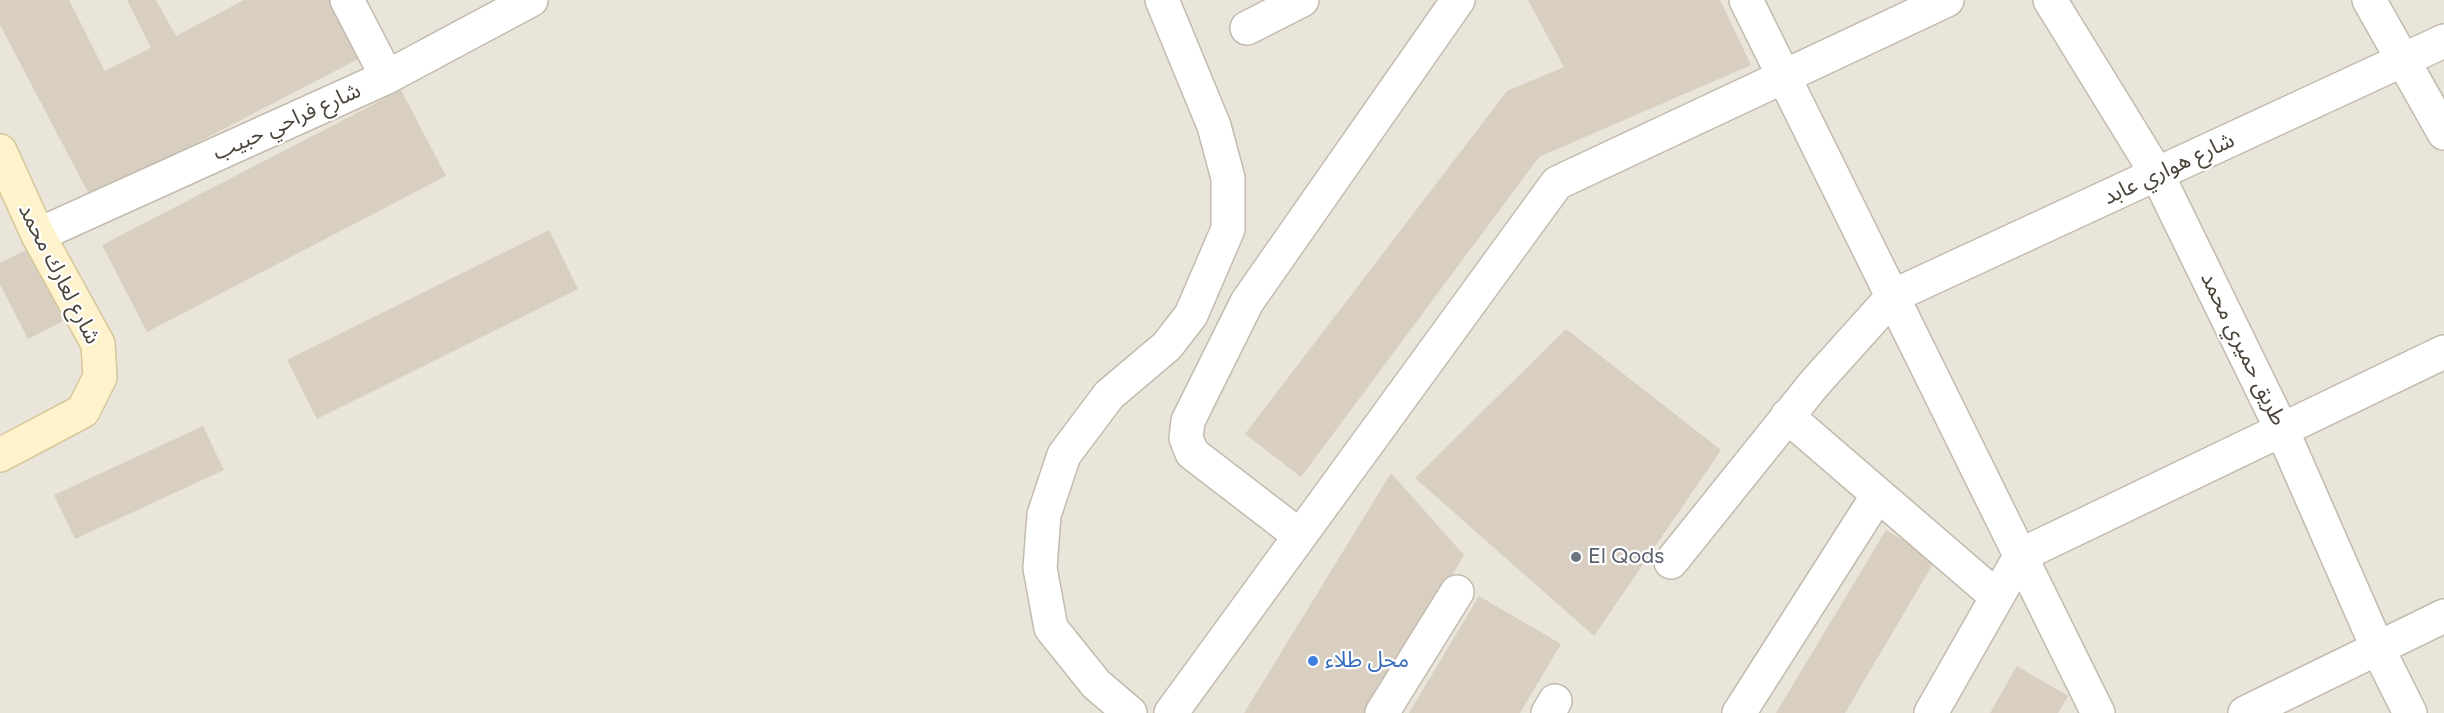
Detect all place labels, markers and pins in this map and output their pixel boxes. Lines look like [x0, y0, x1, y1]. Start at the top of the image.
place label: El Qods [1588, 544, 1664, 570]
marker: El Qods [1569, 550, 1583, 564]
place label: محل طلاء [1325, 648, 1409, 674]
marker: محل طلاء [1306, 654, 1320, 668]

